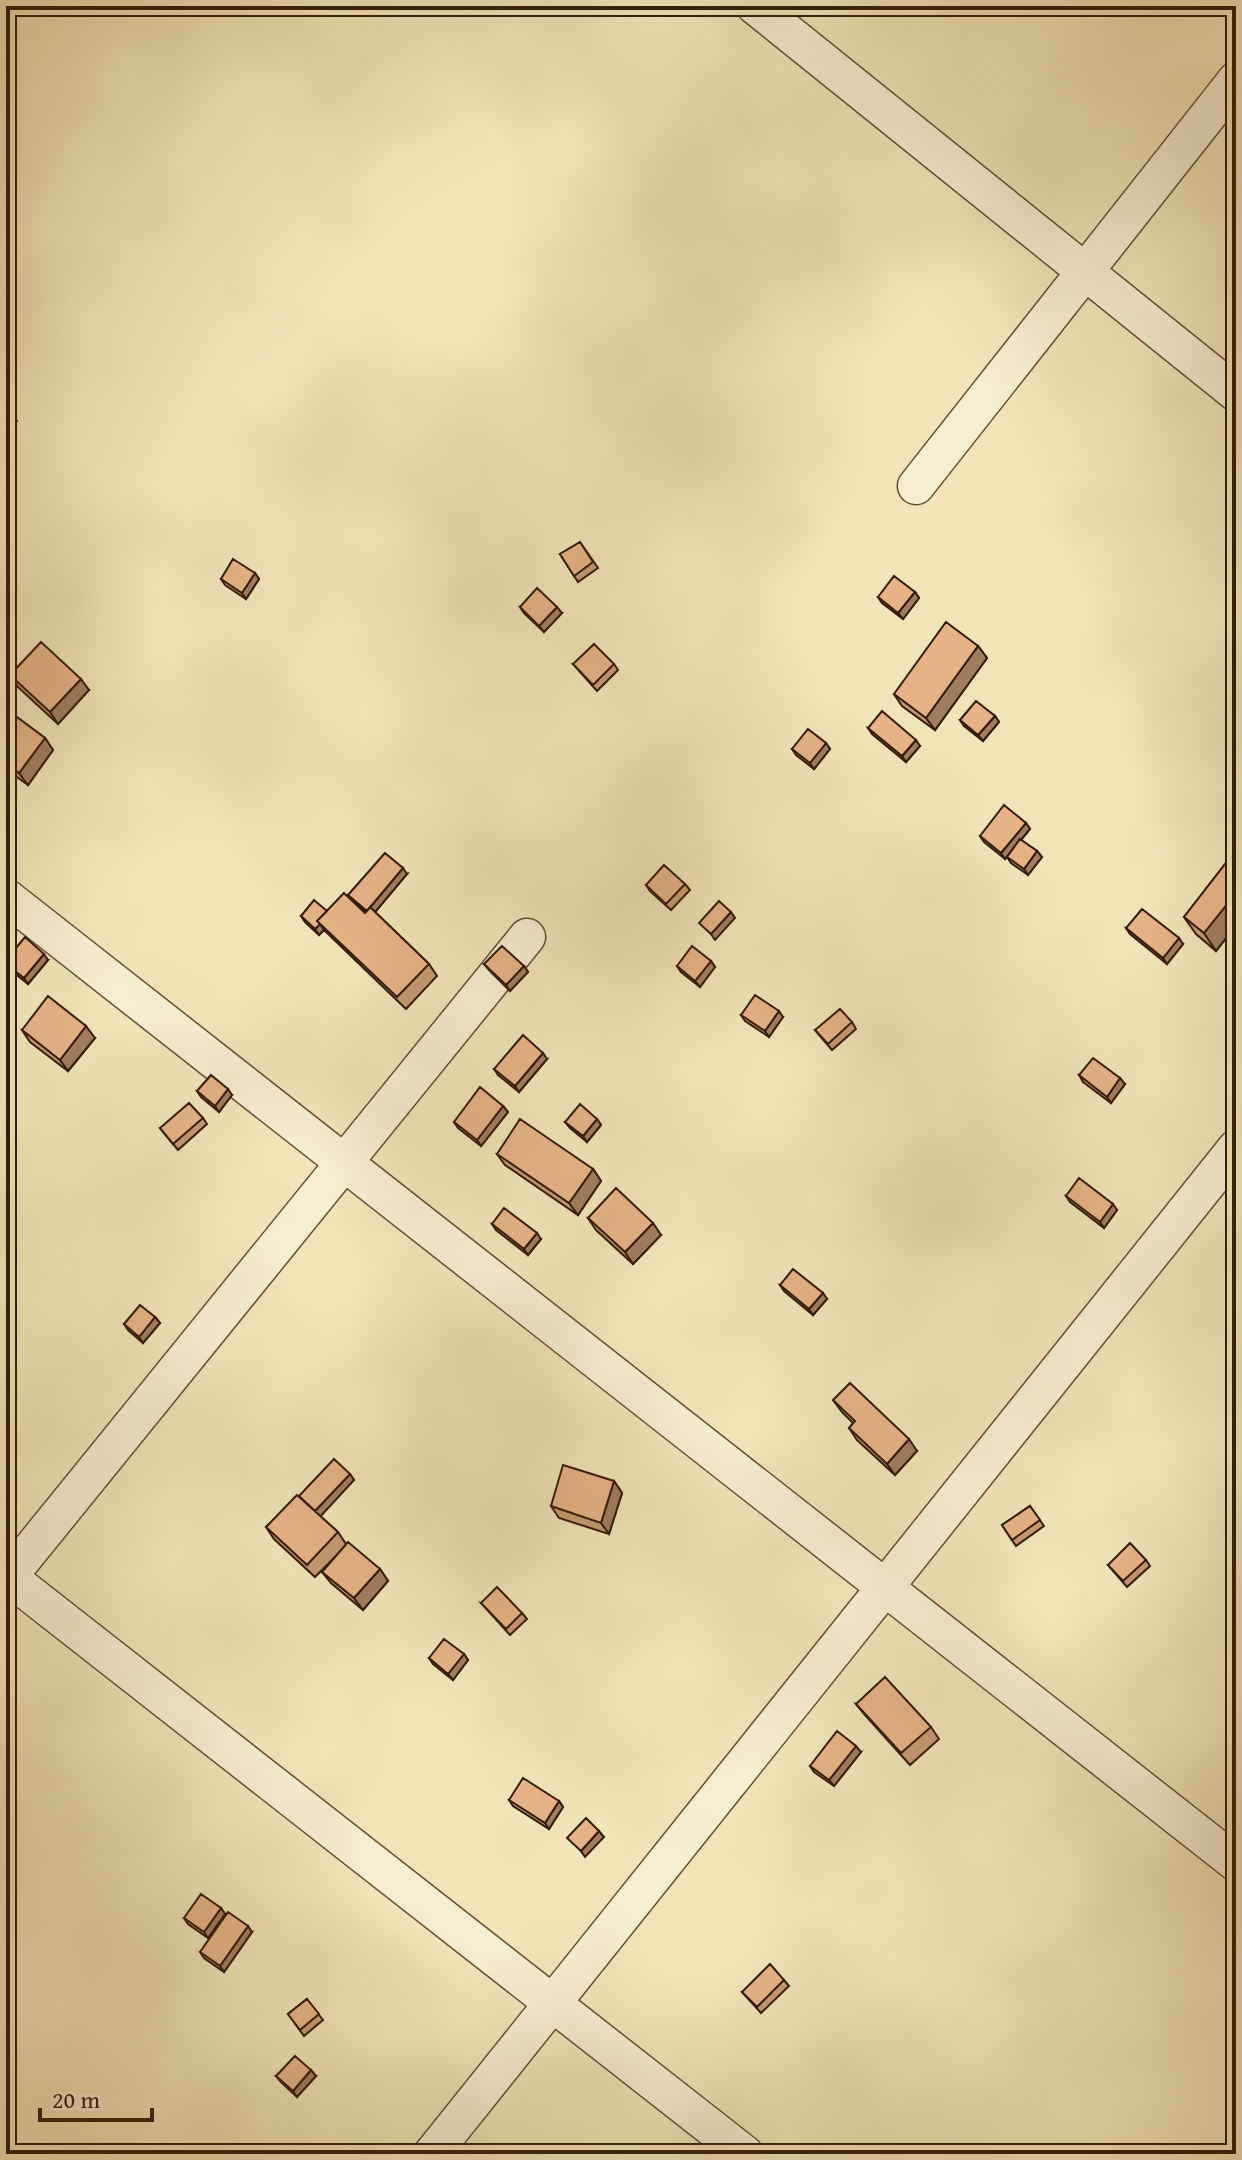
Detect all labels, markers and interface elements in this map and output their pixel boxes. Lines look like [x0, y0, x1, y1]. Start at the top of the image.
scale bar [40, 2072, 152, 2122]
text: 20 m [52, 2082, 100, 2117]

